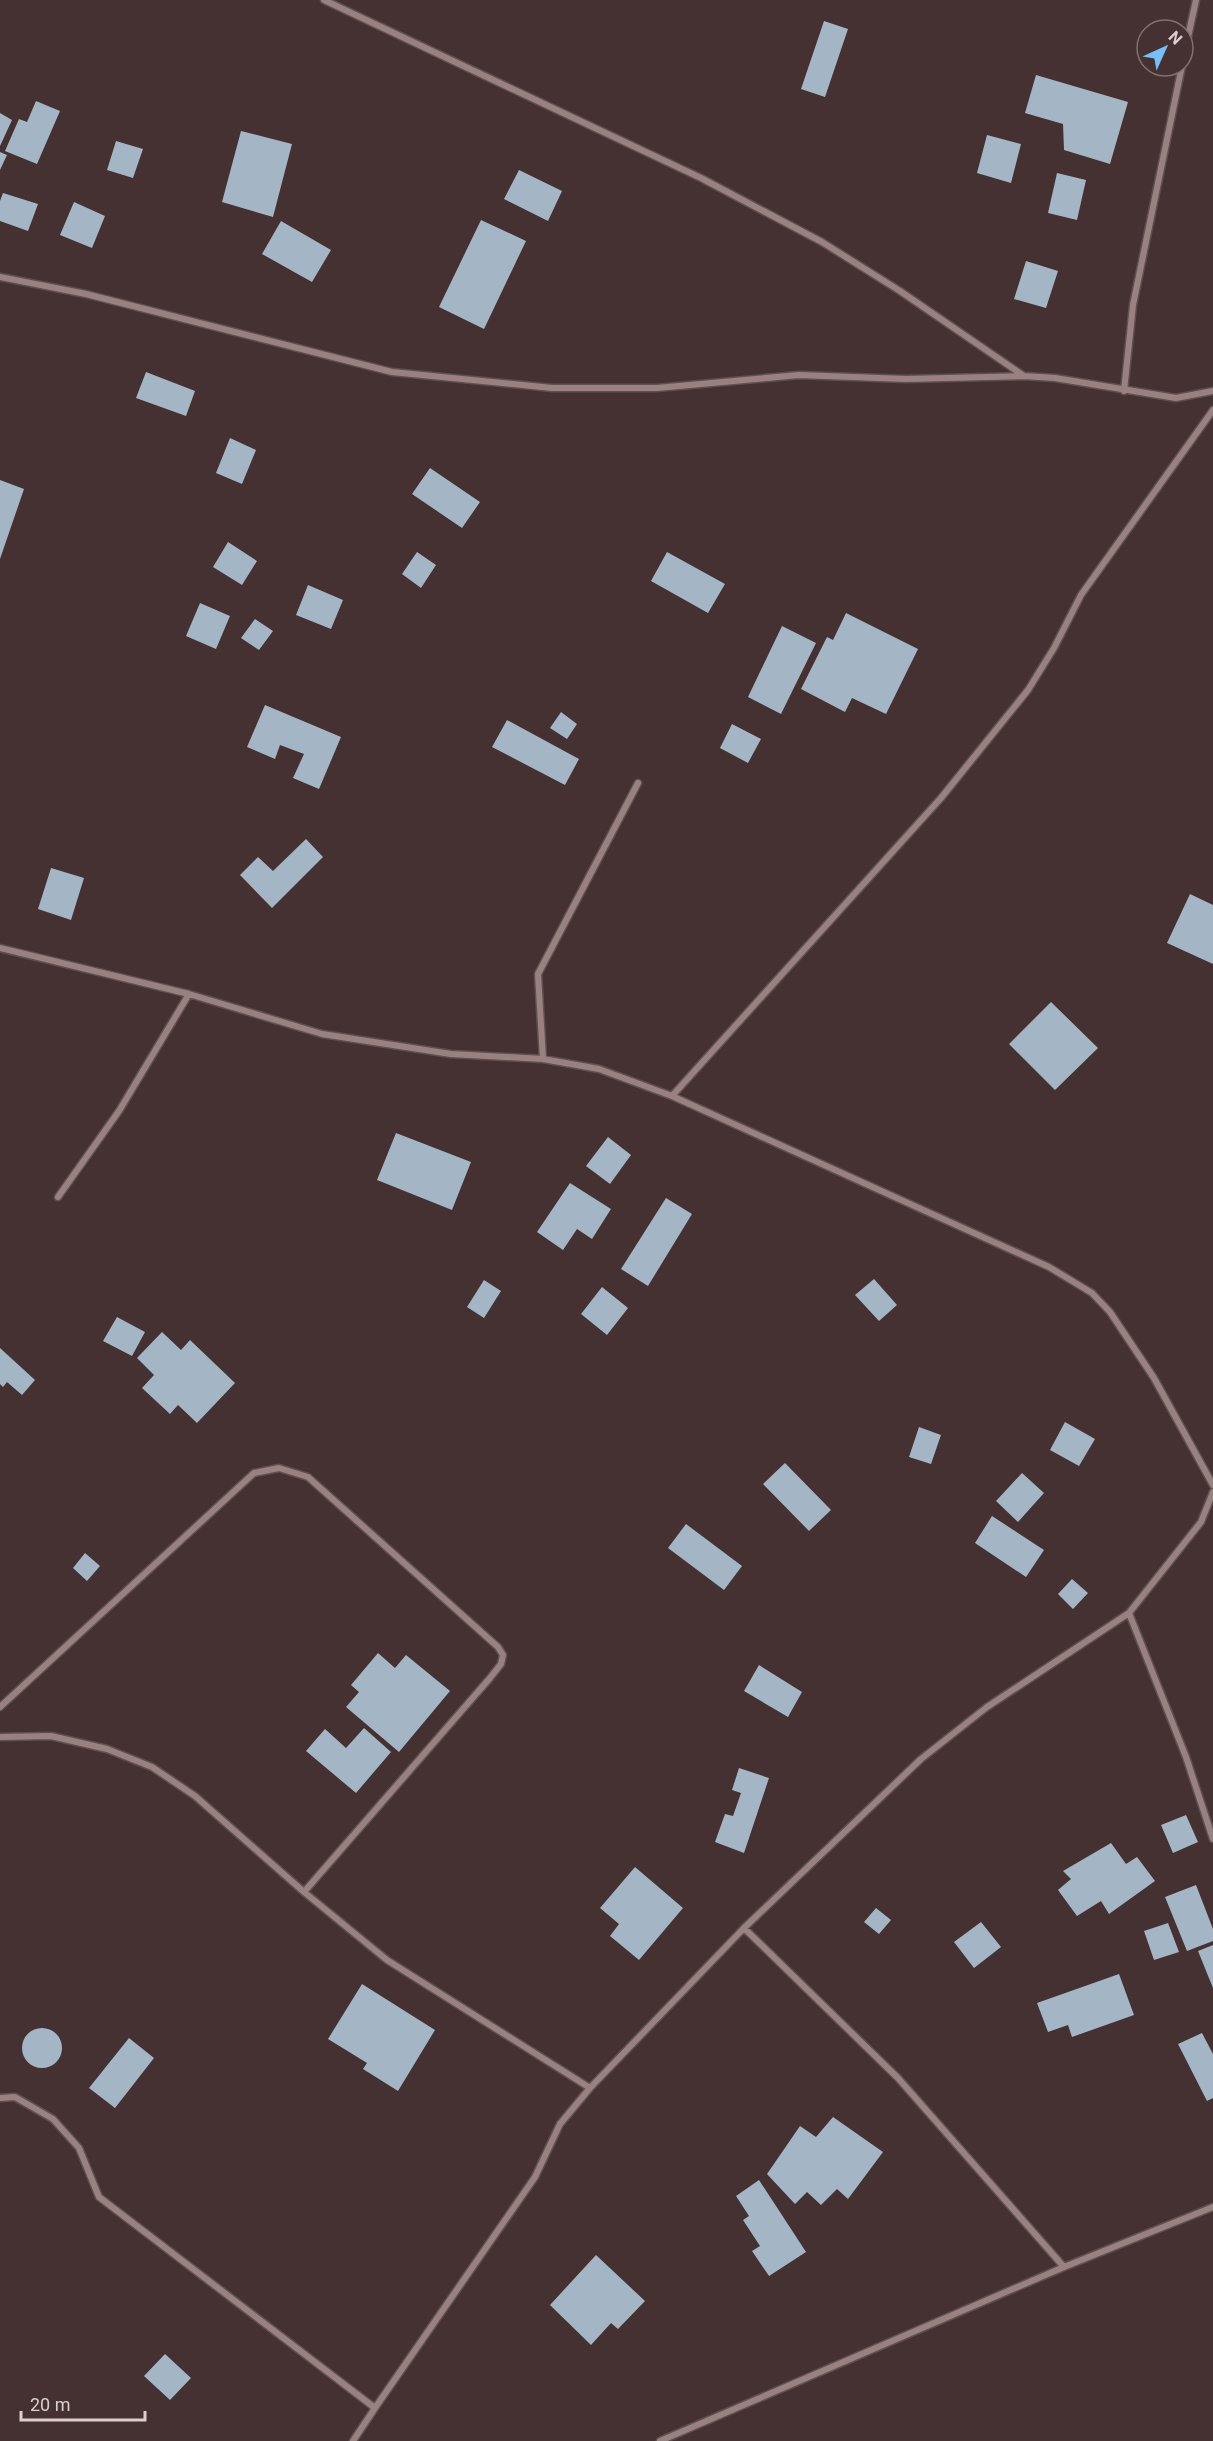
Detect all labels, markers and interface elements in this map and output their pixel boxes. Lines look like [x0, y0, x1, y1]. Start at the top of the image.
north arrow [1135, 18, 1195, 78]
text: N [1165, 27, 1186, 48]
scale bar [21, 2384, 146, 2422]
text: 20 m [30, 2394, 70, 2415]

